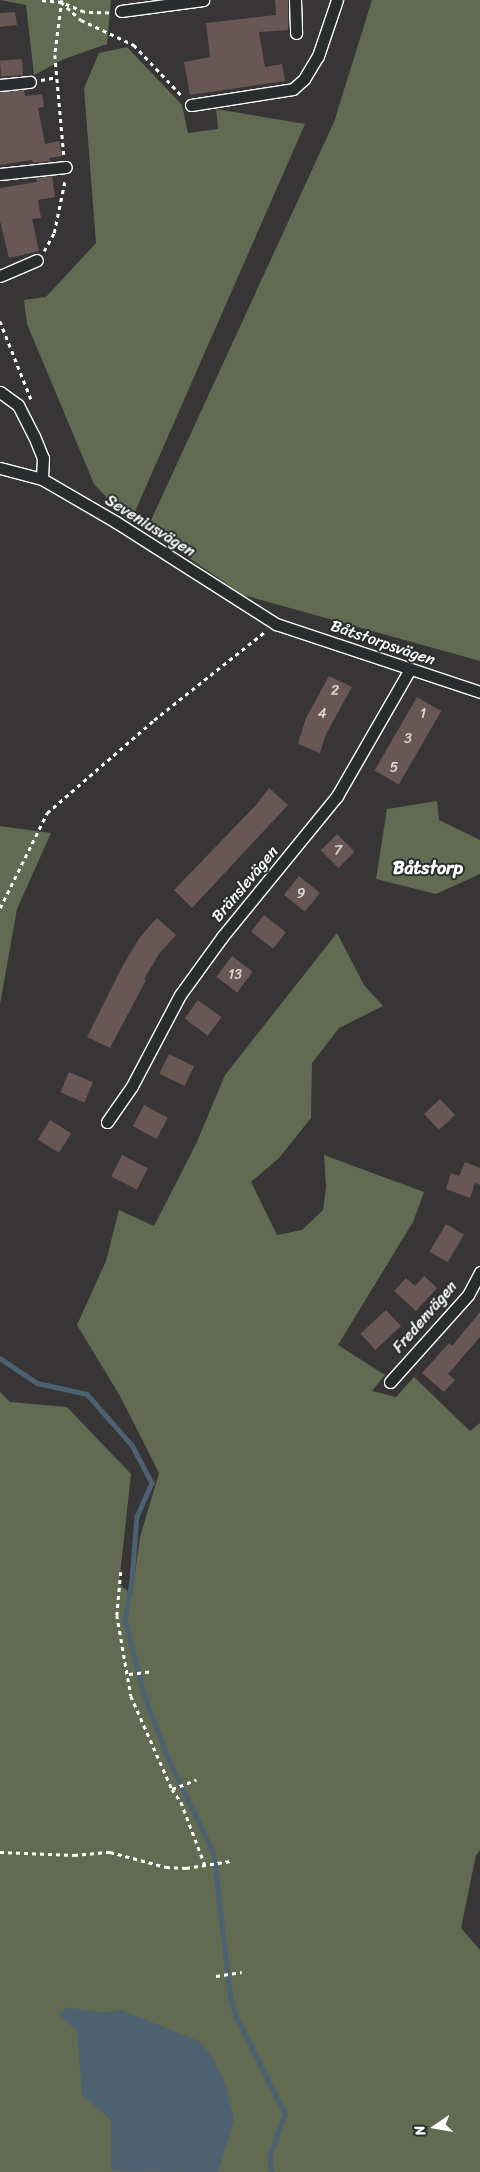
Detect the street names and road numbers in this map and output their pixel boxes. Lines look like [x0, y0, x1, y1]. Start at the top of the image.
street label: Seveniusvägen [101, 491, 199, 561]
street label: Båtstorpsvägen [328, 616, 438, 670]
street label: Bränslevägen [208, 842, 282, 926]
street label: Fredenvägen [389, 1277, 461, 1357]

